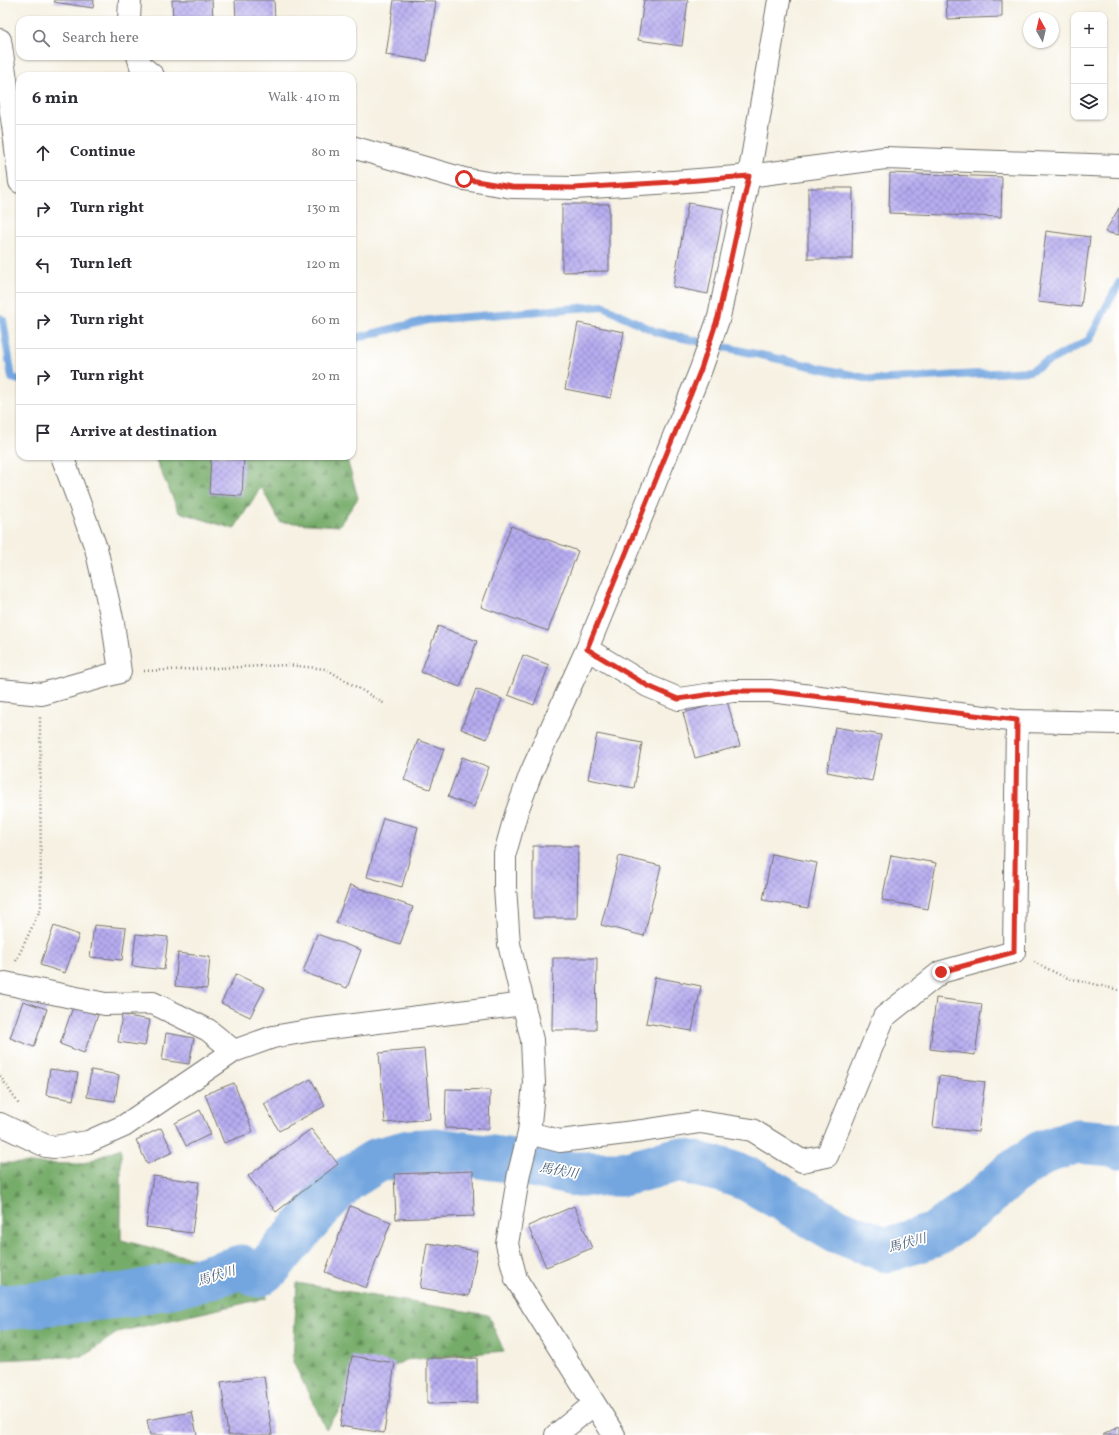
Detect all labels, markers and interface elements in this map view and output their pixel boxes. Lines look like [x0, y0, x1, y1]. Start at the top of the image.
north arrow [1023, 12, 1059, 48]
map controls [1071, 12, 1107, 120]
button: + [1071, 12, 1107, 48]
search box [16, 16, 356, 60]
icon: search [30, 27, 52, 49]
text: Search here [62, 28, 139, 49]
button: − [1071, 48, 1107, 84]
button: layers [1071, 84, 1107, 120]
text: 6 min [32, 87, 78, 110]
text: Walk · 410 m [268, 89, 340, 107]
icon: ahead [32, 142, 54, 164]
text: Continue [70, 142, 135, 163]
text: 80 m [311, 144, 340, 162]
route start [455, 170, 473, 188]
icon: right [32, 198, 54, 220]
text: Turn right [70, 198, 144, 219]
text: 130 m [307, 200, 340, 218]
icon: left [32, 254, 54, 276]
text: Turn left [70, 254, 132, 275]
text: 120 m [306, 256, 340, 274]
icon: right [32, 310, 54, 332]
text: Turn right [70, 310, 144, 331]
text: 60 m [312, 312, 340, 330]
icon: right [32, 366, 54, 388]
text: Turn right [70, 366, 144, 387]
text: 20 m [311, 368, 340, 386]
icon: arrive [32, 422, 54, 444]
text: Arrive at destination [70, 422, 217, 443]
route end [932, 963, 950, 981]
water label: 馬伏川 [538, 1160, 581, 1185]
water label: 馬伏川 [886, 1230, 931, 1258]
water label: 馬伏川 [195, 1262, 240, 1291]

